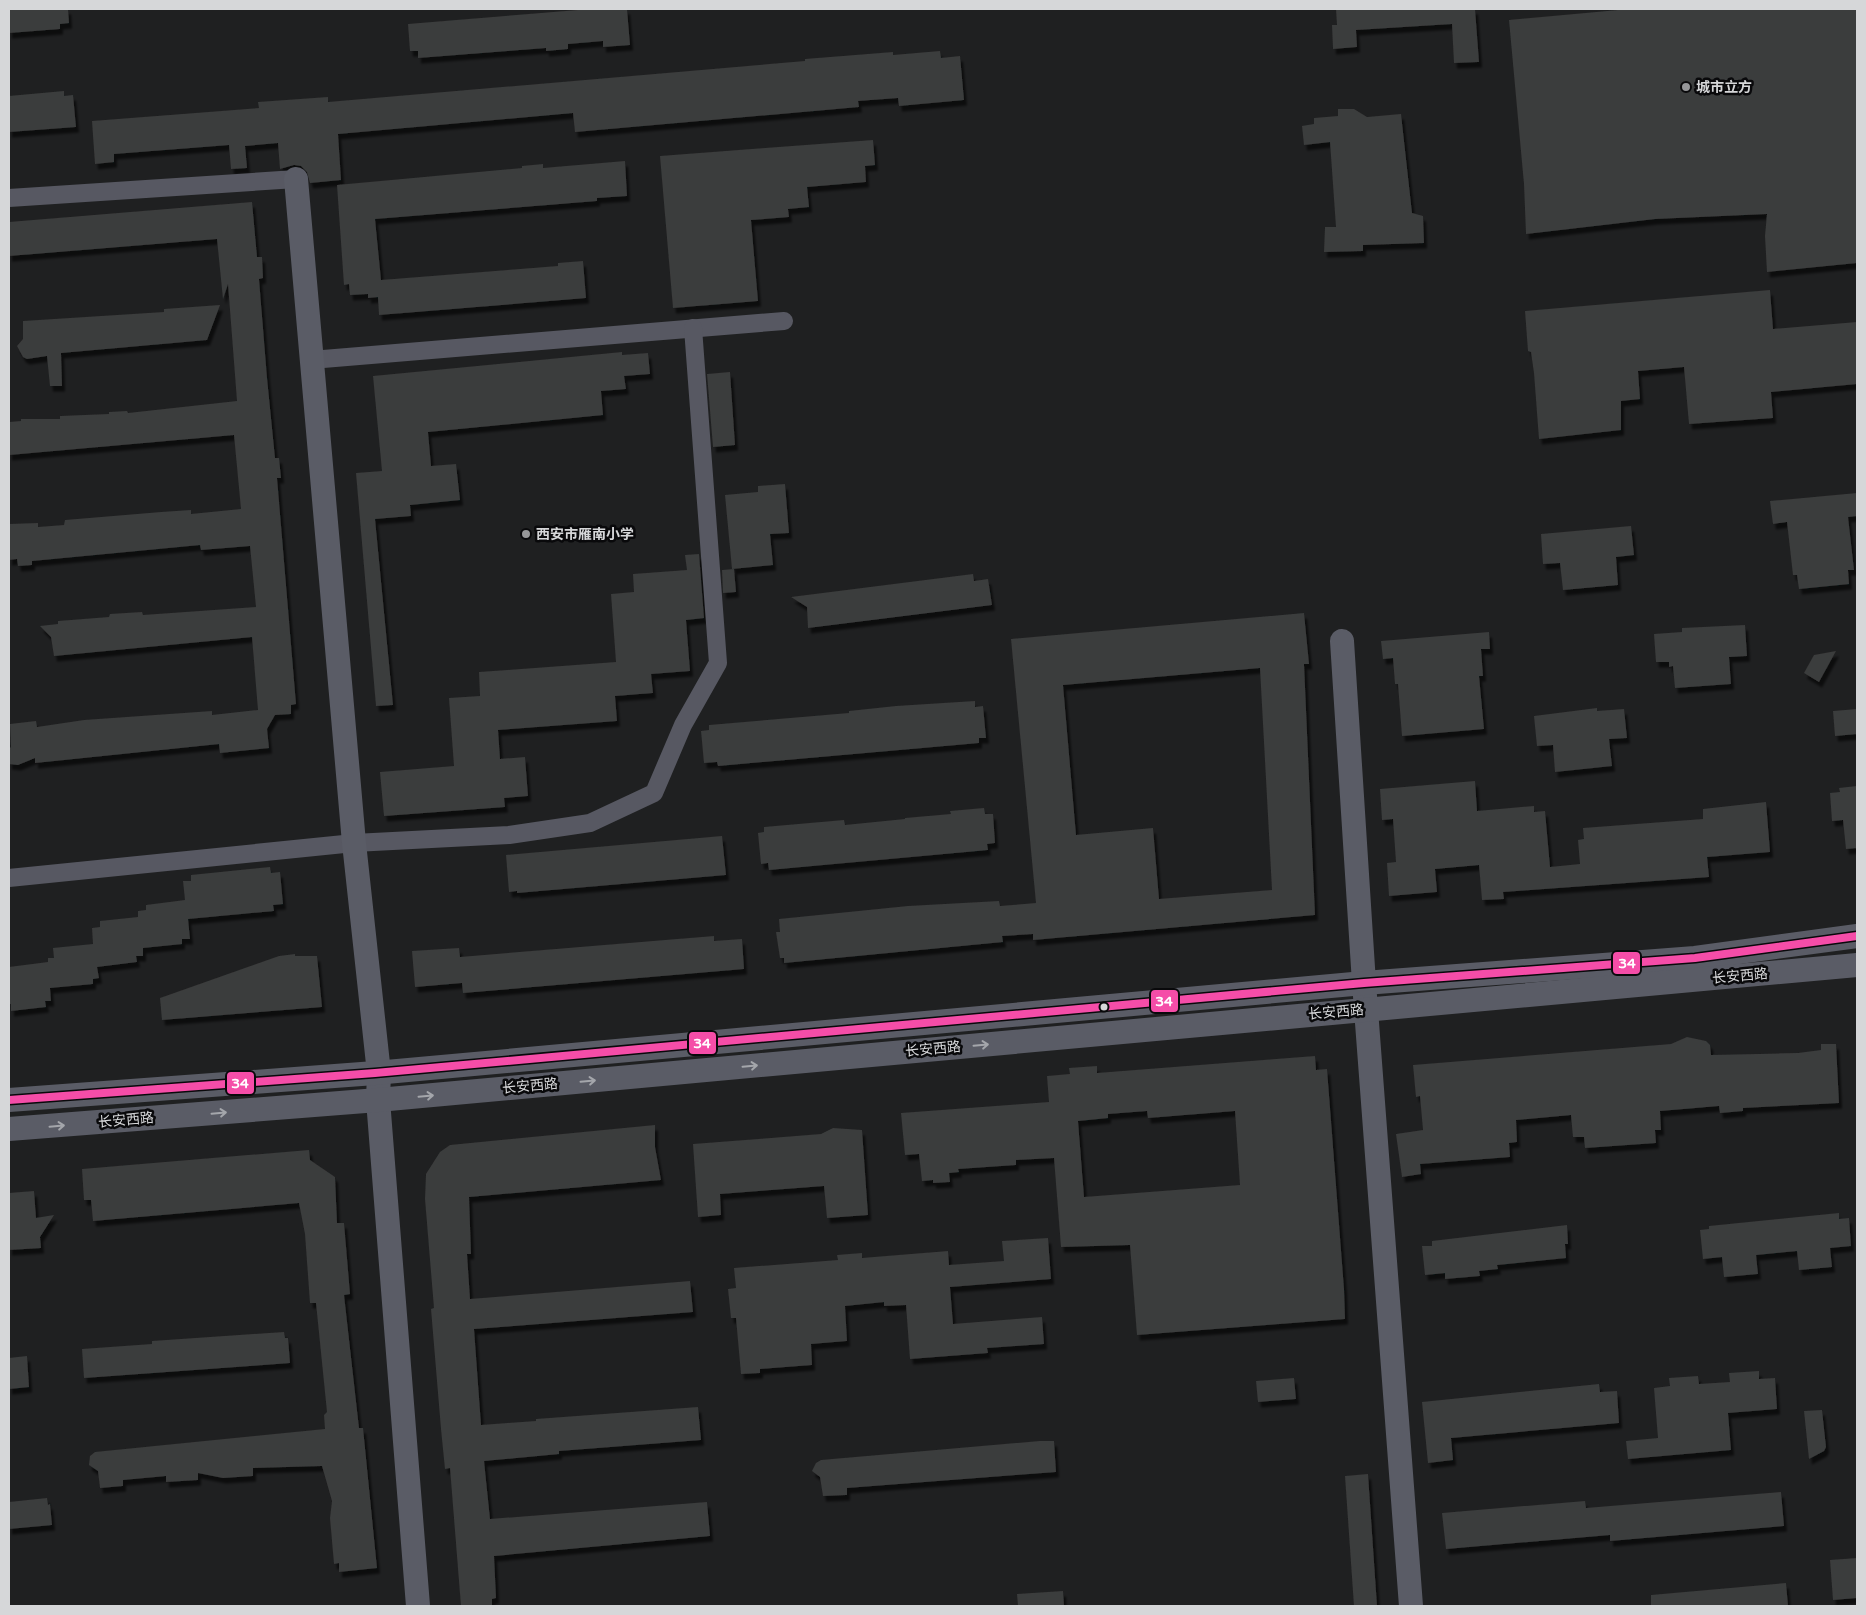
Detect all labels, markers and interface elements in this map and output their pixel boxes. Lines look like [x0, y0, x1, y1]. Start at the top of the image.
place label: 城市立方 [1696, 79, 1752, 96]
marker: 城市立方 [1680, 81, 1692, 93]
place label: 西安市雁南小学 [536, 526, 634, 543]
marker: 西安市雁南小学 [520, 528, 532, 540]
line badge: 34 [1612, 951, 1641, 975]
text: 34 [1618, 955, 1636, 972]
street label: 长安西路 [1711, 965, 1769, 987]
line badge: 34 [1150, 989, 1179, 1013]
text: 34 [1155, 993, 1173, 1010]
street label: 长安西路 [1307, 1001, 1365, 1023]
unlabelled marker [1099, 1002, 1109, 1012]
line badge: 34 [688, 1031, 717, 1055]
text: 34 [693, 1035, 711, 1052]
street label: 长安西路 [904, 1038, 962, 1060]
one-way arrow [973, 1040, 989, 1050]
one-way arrow [742, 1061, 758, 1071]
line badge: 34 [226, 1071, 255, 1095]
text: 34 [231, 1075, 249, 1092]
street label: 长安西路 [501, 1075, 559, 1097]
one-way arrow [580, 1076, 596, 1086]
one-way arrow [418, 1091, 434, 1101]
one-way arrow [211, 1108, 227, 1117]
street label: 长安西路 [97, 1109, 155, 1131]
one-way arrow [49, 1121, 65, 1130]

